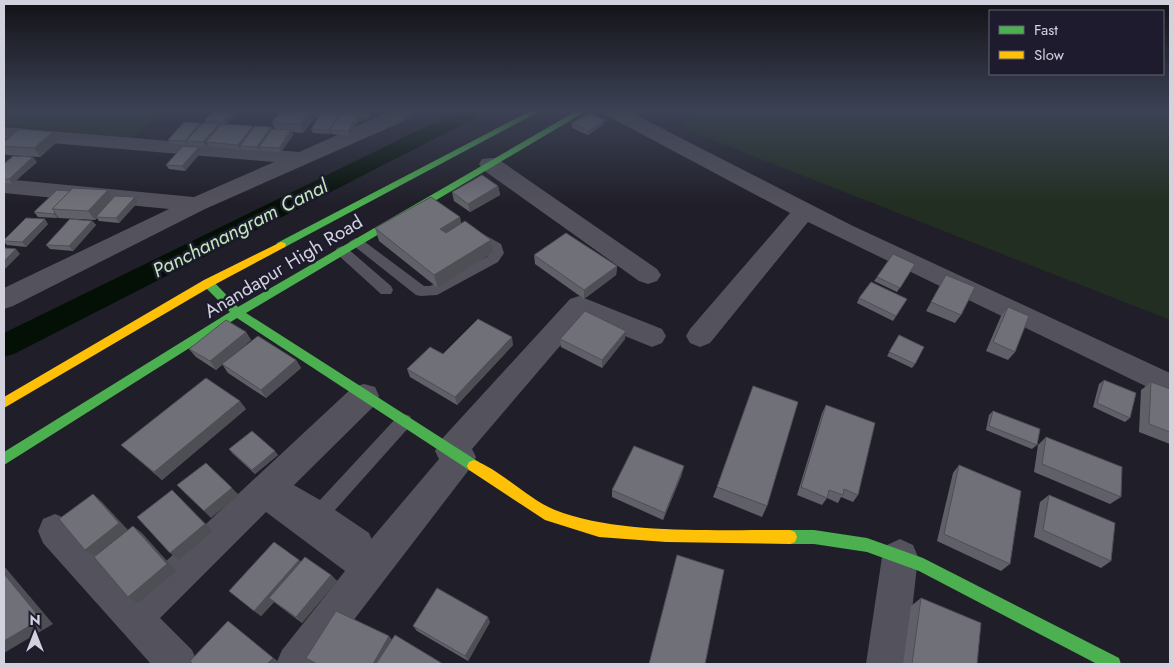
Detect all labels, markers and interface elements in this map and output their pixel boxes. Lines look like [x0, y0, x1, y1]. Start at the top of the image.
legend [989, 10, 1164, 75]
text: Fast [1034, 19, 1058, 41]
text: Slow [1034, 44, 1065, 66]
water label: Panchanangram Canal [148, 171, 334, 285]
street label: Anandapur High Road [199, 208, 368, 325]
north arrow [10, 608, 60, 658]
text: N [29, 610, 41, 630]

